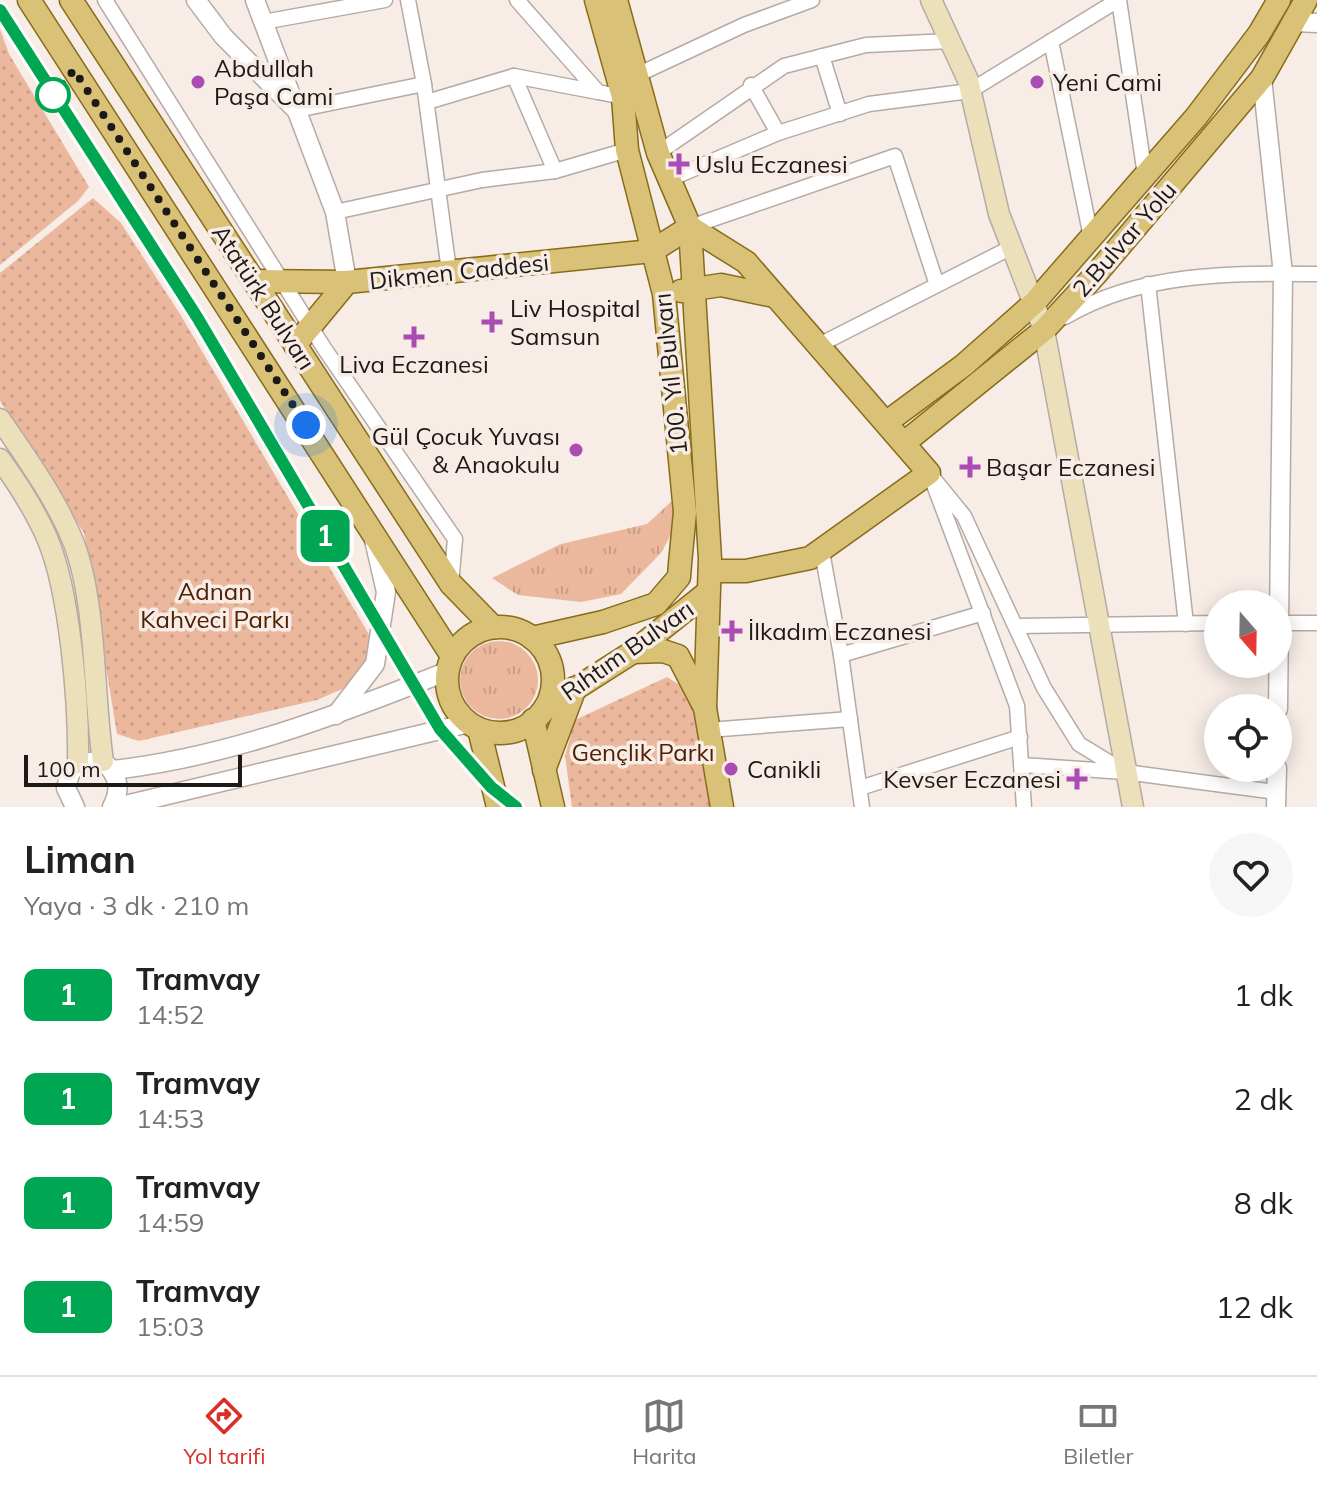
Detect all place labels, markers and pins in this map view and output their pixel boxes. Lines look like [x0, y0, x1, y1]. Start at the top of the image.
place label: Abdullah Paşa Cami [214, 53, 333, 111]
place label: Yeni Cami [1052, 67, 1162, 97]
marker: Abdullah Paşa Cami [189, 73, 207, 91]
marker: Yeni Cami [1028, 73, 1046, 91]
unlabelled marker [36, 78, 70, 112]
place label: Uslu Eczanesi [695, 149, 848, 179]
marker: Uslu Eczanesi [670, 155, 688, 173]
place label: Liv Hospital Samsun [510, 293, 640, 351]
marker: Liv Hospital Samsun [481, 311, 503, 333]
marker: Liva Eczanesi [405, 328, 423, 346]
place label: Liva Eczanesi [339, 349, 489, 379]
place label: Gül Çocuk Yuvası & Anaokulu [372, 421, 560, 479]
marker: Gül Çocuk Yuvası & Anaokulu [567, 441, 585, 459]
place label: Başar Eczanesi [986, 452, 1155, 482]
marker: Başar Eczanesi [961, 458, 979, 476]
place label: İlkadım Eczanesi [748, 616, 931, 646]
marker: İlkadım Eczanesi [723, 622, 741, 640]
place label: Canikli [747, 754, 821, 784]
marker: Canikli [722, 760, 740, 778]
place label: Kevser Eczanesi [883, 764, 1061, 794]
marker: Kevser Eczanesi [1068, 770, 1086, 788]

